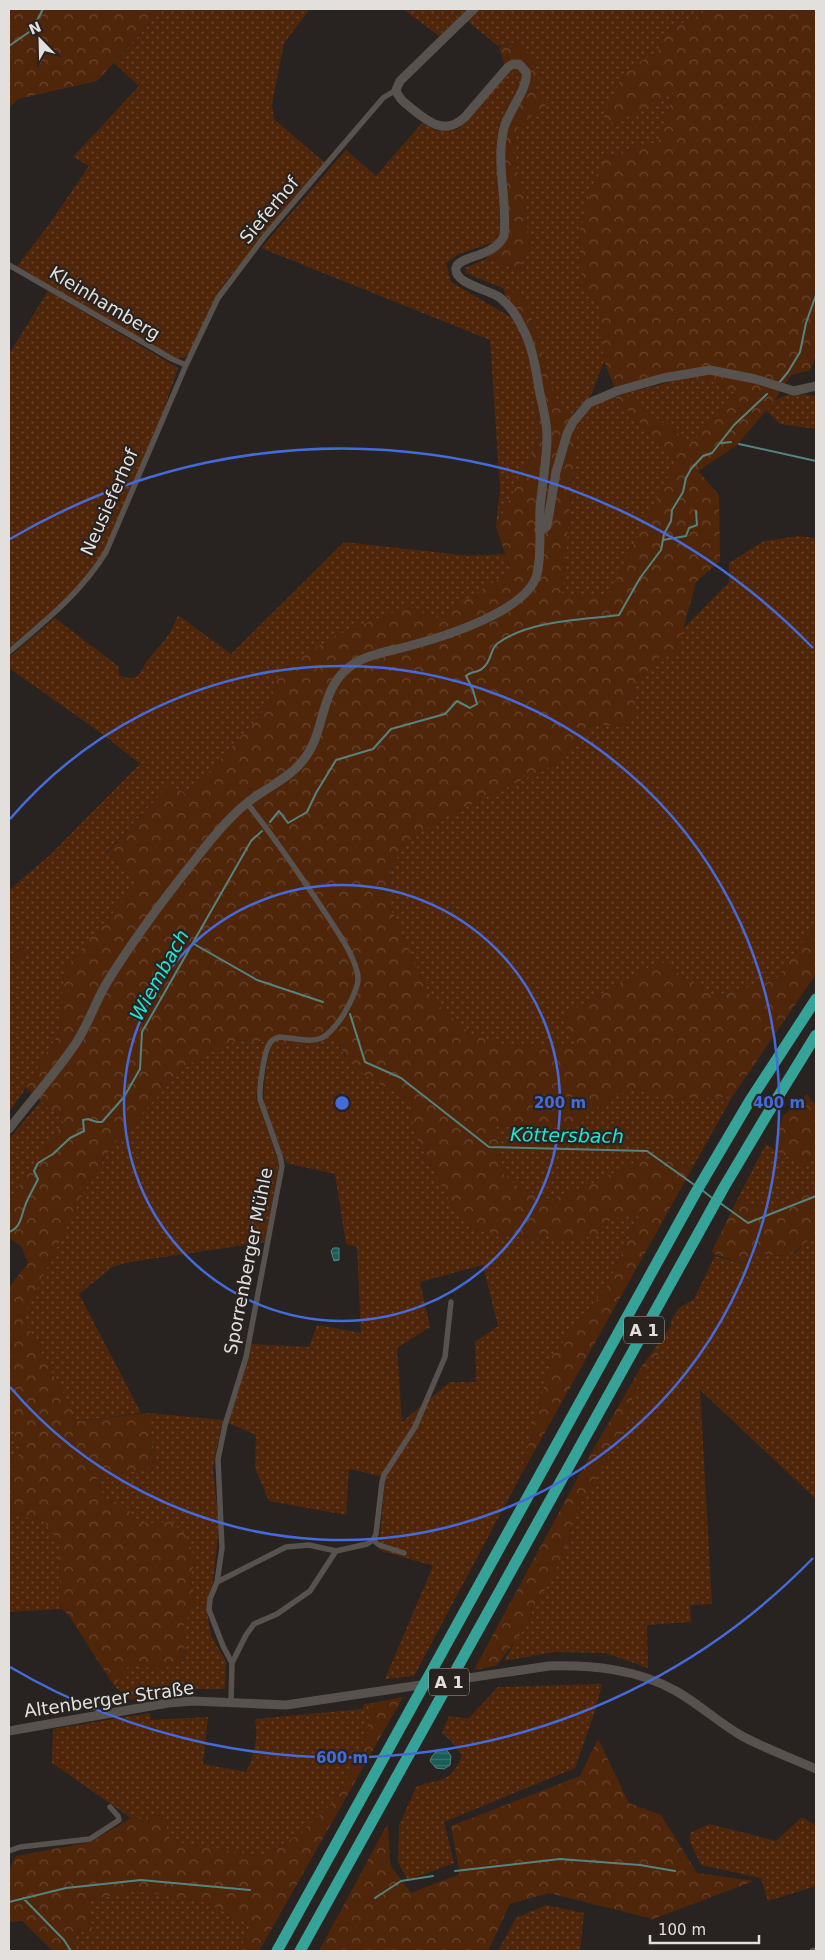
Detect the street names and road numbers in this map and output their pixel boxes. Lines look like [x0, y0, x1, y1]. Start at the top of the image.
street label: Sieferhof [235, 172, 303, 248]
street label: Kleinhamberg [46, 262, 164, 344]
street label: Neusieferhof [76, 445, 142, 559]
street label: Sporrenberger Mühle [220, 1166, 276, 1356]
road number: A 1 [624, 1316, 664, 1344]
road number: A 1 [429, 1668, 469, 1695]
street label: Altenberger Straße [23, 1677, 195, 1721]

